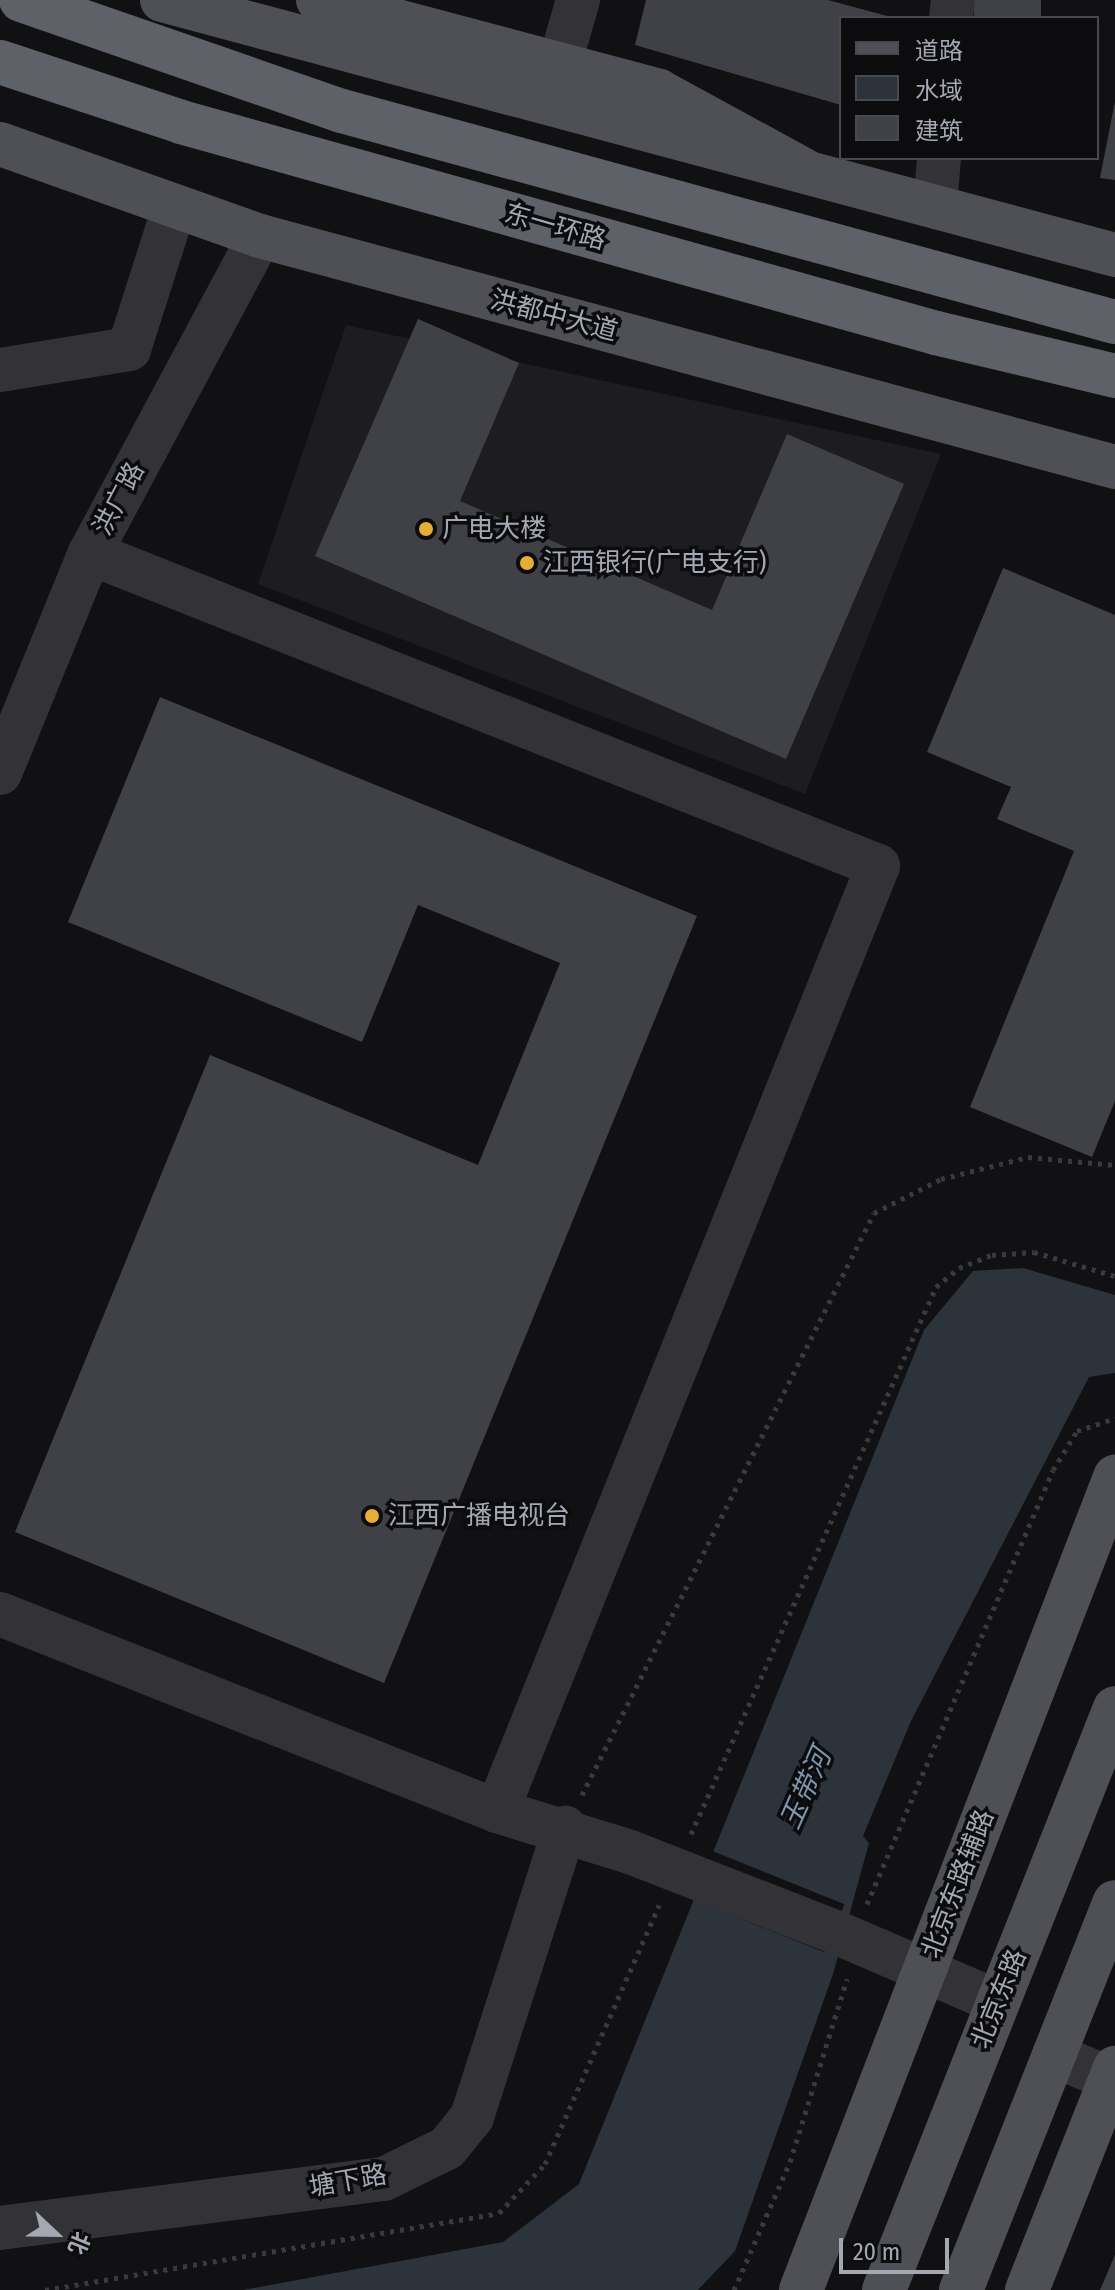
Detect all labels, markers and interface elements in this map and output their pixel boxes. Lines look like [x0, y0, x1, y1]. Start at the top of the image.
legend [839, 16, 1099, 160]
text: 道路 [915, 37, 963, 65]
text: 水域 [915, 77, 963, 105]
text: 建筑 [915, 117, 963, 145]
street label: 东一环路 [501, 198, 609, 256]
street label: 洪都中大道 [487, 284, 621, 348]
street label: 洪广路 [87, 457, 151, 541]
place label: 广电大楼 [442, 513, 546, 545]
marker: 广电大楼 [417, 520, 435, 538]
place label: 江西银行(广电支行) [543, 547, 766, 579]
marker: 江西银行(广电支行) [518, 554, 536, 572]
place label: 江西广播电视台 [388, 1500, 570, 1532]
marker: 江西广播电视台 [363, 1507, 381, 1525]
water label: 玉带河 [774, 1744, 838, 1834]
street label: 北京东路辅路 [915, 1806, 1001, 1962]
street label: 北京东路 [965, 1945, 1033, 2053]
street label: 塘下路 [307, 2159, 389, 2203]
north arrow [16, 2194, 96, 2274]
scale bar [843, 2222, 953, 2272]
text: 北 [62, 2228, 95, 2258]
text: 20 m [853, 2238, 900, 2266]

